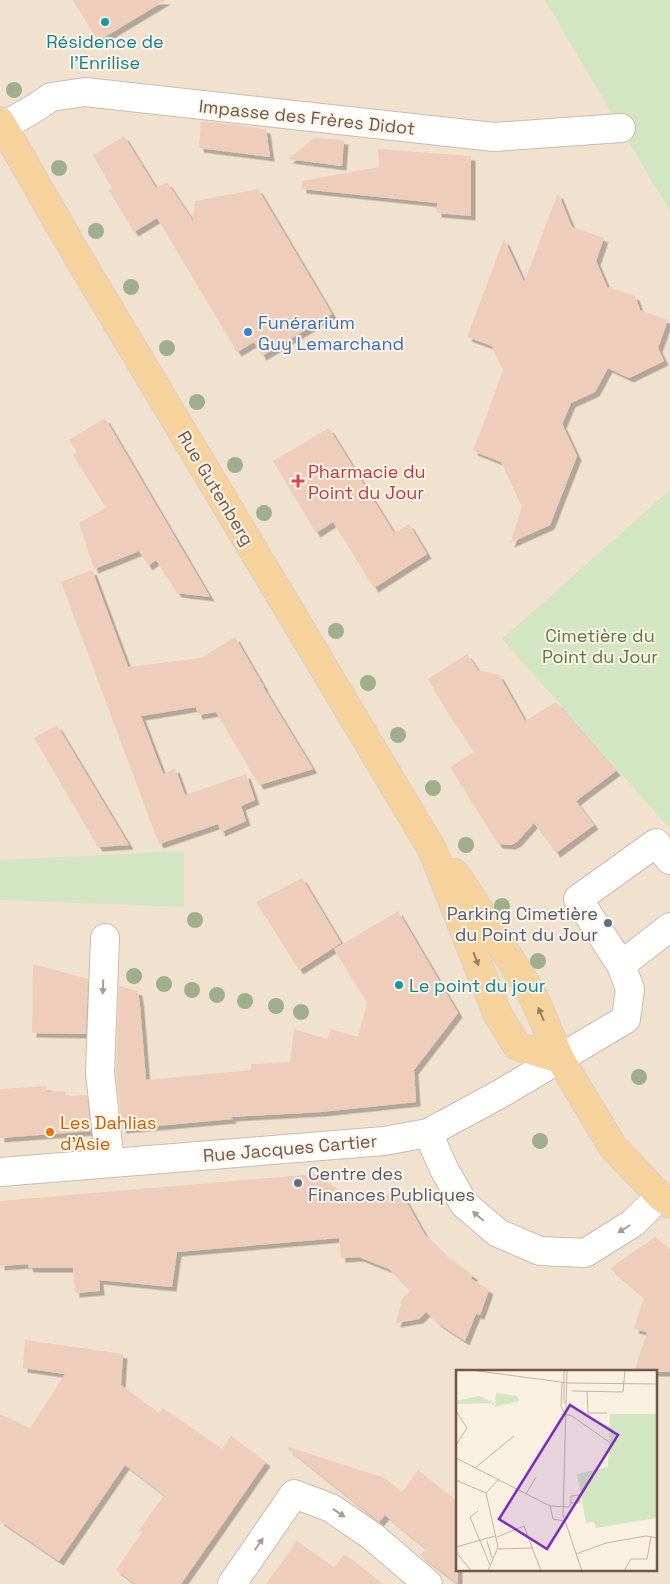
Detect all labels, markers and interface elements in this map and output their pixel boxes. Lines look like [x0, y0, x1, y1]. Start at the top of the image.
marker: Résidence de l’Enrilise [99, 16, 111, 28]
place label: Résidence de l’Enrilise [46, 30, 164, 74]
street label: Impasse des Frères Didot [198, 94, 416, 140]
place label: Funérarium Guy Lemarchand [258, 311, 404, 355]
marker: Funérarium Guy Lemarchand [242, 326, 254, 338]
street label: Rue Gutenberg [173, 426, 259, 550]
place label: Pharmacie du Point du Jour [308, 460, 426, 504]
marker: Pharmacie du Point du Jour [292, 475, 304, 487]
park label: Cimetière du Point du Jour [542, 624, 658, 668]
place label: Parking Cimetière du Point du Jour [447, 902, 598, 946]
marker: Parking Cimetière du Point du Jour [602, 917, 614, 929]
one-way arrow [472, 952, 480, 966]
place label: Le point du jour [409, 974, 546, 997]
one-way arrow [99, 979, 107, 995]
marker: Le point du jour [393, 979, 405, 991]
one-way arrow [537, 1007, 545, 1021]
place label: Les Dahlias d'Asie [60, 1111, 156, 1155]
marker: Les Dahlias d'Asie [44, 1126, 56, 1138]
street label: Rue Jacques Cartier [202, 1129, 378, 1167]
place label: Centre des Finances Publiques [308, 1162, 475, 1206]
marker: Centre des Finances Publiques [292, 1177, 304, 1189]
one-way arrow [472, 1211, 485, 1222]
one-way arrow [617, 1224, 631, 1234]
inset map [456, 1370, 658, 1572]
one-way arrow [332, 1508, 345, 1518]
one-way arrow [254, 1537, 264, 1551]

